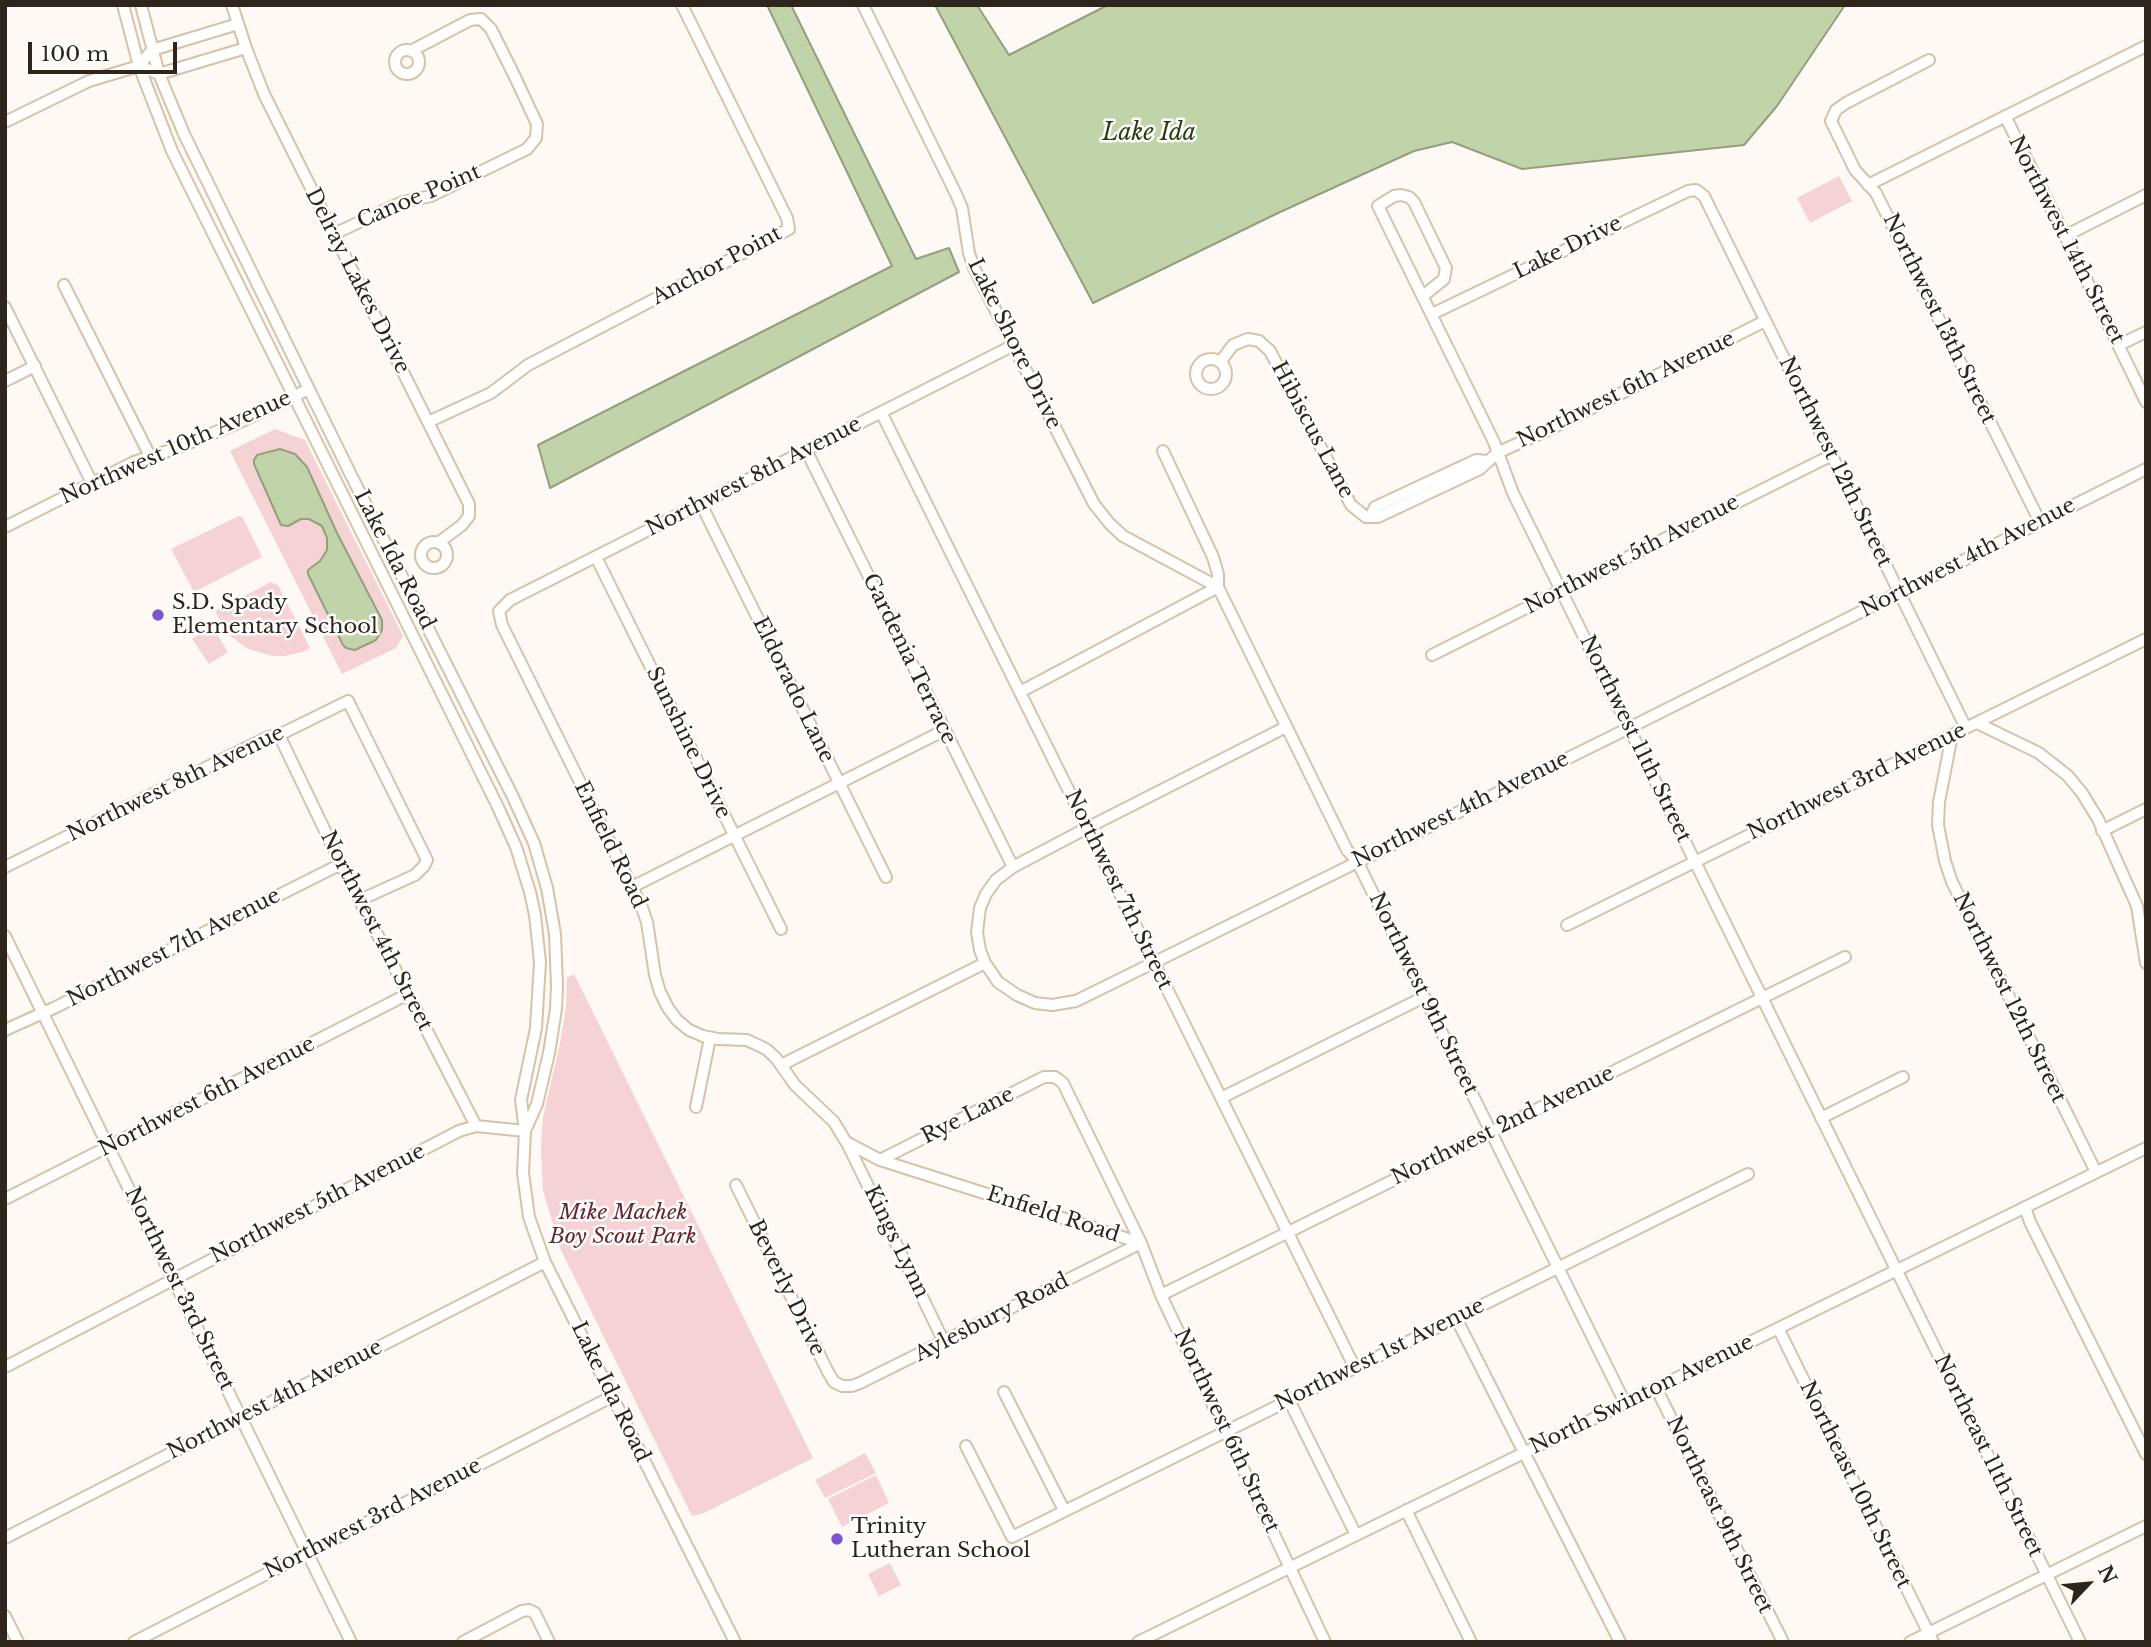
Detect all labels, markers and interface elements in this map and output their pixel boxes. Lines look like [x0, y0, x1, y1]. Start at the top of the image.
scale bar [32, 28, 180, 72]
text: 100 m [41, 41, 109, 67]
water label: Lake Ida [1102, 120, 1196, 148]
street label: Northwest 14th Street [2002, 132, 2130, 348]
street label: Canoe Point [353, 160, 485, 234]
street label: Delray Lakes Drive [299, 184, 415, 378]
street label: Northwest 13th Street [1877, 210, 2001, 428]
street label: Lake Drive [1510, 211, 1626, 285]
street label: Anchor Point [648, 221, 786, 311]
street label: Lake Shore Drive [962, 255, 1066, 433]
street label: Northwest 6th Avenue [1513, 326, 1739, 454]
street label: Northwest 12th Street [1773, 353, 1897, 571]
street label: Hibiscus Lane [1265, 357, 1359, 503]
street label: Northwest 10th Avenue [57, 386, 295, 510]
street label: Northwest 8th Avenue [642, 412, 866, 542]
street label: Lake Ida Road [348, 486, 440, 634]
street label: Northwest 5th Avenue [1521, 490, 1743, 620]
street label: Northwest 4th Avenue [1856, 493, 2080, 623]
street label: Gardenia Terrace [857, 570, 961, 748]
place label: S.D. Spady Elementary School [172, 590, 378, 640]
marker: S.D. Spady Elementary School [150, 607, 166, 623]
street label: Eldorado Lane [747, 613, 839, 767]
street label: Northwest 11th Street [1574, 631, 1696, 847]
street label: Sunshine Drive [640, 663, 736, 823]
street label: Northwest 3rd Avenue [1744, 718, 1970, 846]
street label: Northwest 8th Avenue [63, 720, 289, 848]
street label: Northwest 4th Avenue [1349, 747, 1573, 873]
street label: Enfield Road [568, 777, 652, 913]
street label: Northwest 7th Street [1059, 786, 1177, 994]
street label: Northwest 4th Street [315, 827, 437, 1035]
street label: Northwest 7th Avenue [63, 883, 285, 1013]
street label: Northwest 9th Street [1363, 889, 1483, 1099]
street label: Northwest 12th Street [1947, 889, 2071, 1107]
street label: Northwest 6th Avenue [95, 1032, 319, 1162]
street label: Northwest 2nd Avenue [1388, 1061, 1618, 1191]
street label: Rye Lane [918, 1082, 1018, 1150]
street label: Northwest 5th Avenue [207, 1139, 429, 1269]
street label: Kings Lynn [858, 1182, 934, 1302]
street label: Enfield Road [983, 1182, 1123, 1248]
street label: Northwest 3rd Street [119, 1183, 239, 1395]
park label: Mike Machek Boy Scout Park [549, 1200, 697, 1250]
street label: Beverly Drive [742, 1216, 830, 1360]
street label: Aylesbury Road [911, 1268, 1073, 1368]
street label: Northwest 1st Avenue [1271, 1293, 1489, 1417]
street label: Lake Ida Road [565, 1318, 655, 1466]
street label: Northwest 6th Street [1168, 1325, 1284, 1537]
street label: North Swinton Avenue [1526, 1330, 1758, 1460]
street label: Northwest 4th Avenue [163, 1335, 387, 1465]
street label: Northeast 11th Street [1928, 1351, 2048, 1561]
street label: Northeast 10th Street [1794, 1377, 1916, 1593]
street label: Northeast 9th Street [1660, 1412, 1778, 1618]
street label: Northwest 3rd Avenue [260, 1453, 486, 1585]
place label: Trinity Lutheran School [851, 1514, 1030, 1564]
marker: Trinity Lutheran School [829, 1531, 845, 1547]
north arrow [2053, 1549, 2123, 1619]
text: N [2093, 1562, 2122, 1588]

